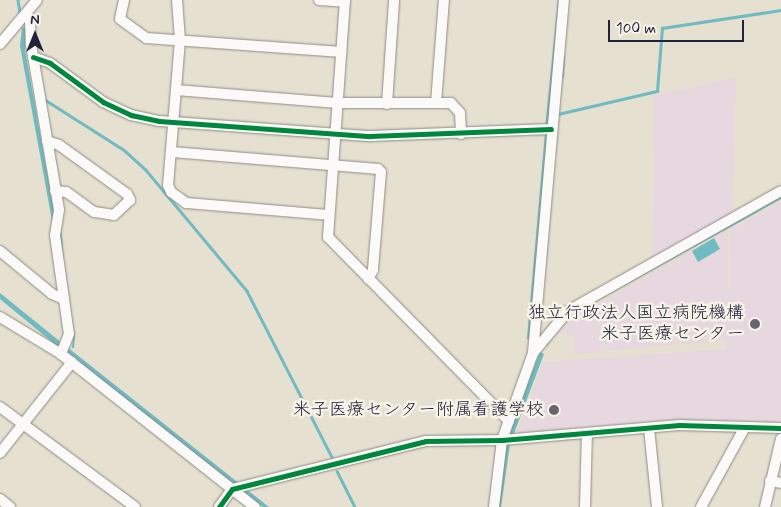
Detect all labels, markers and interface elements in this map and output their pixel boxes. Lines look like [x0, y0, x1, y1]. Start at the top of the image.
north arrow [10, 10, 60, 60]
scale bar [611, 10, 747, 42]
text: N [30, 11, 40, 29]
text: 100 m [616, 19, 656, 39]
place label: 独立行政法人国立病院機構 米子医療センター [528, 303, 744, 346]
marker: 独立行政法人国立病院機構 米子医療センター [748, 317, 762, 331]
place label: 米子医療センター附属看護学校 [292, 399, 544, 421]
marker: 米子医療センター附属看護学校 [548, 404, 560, 416]

